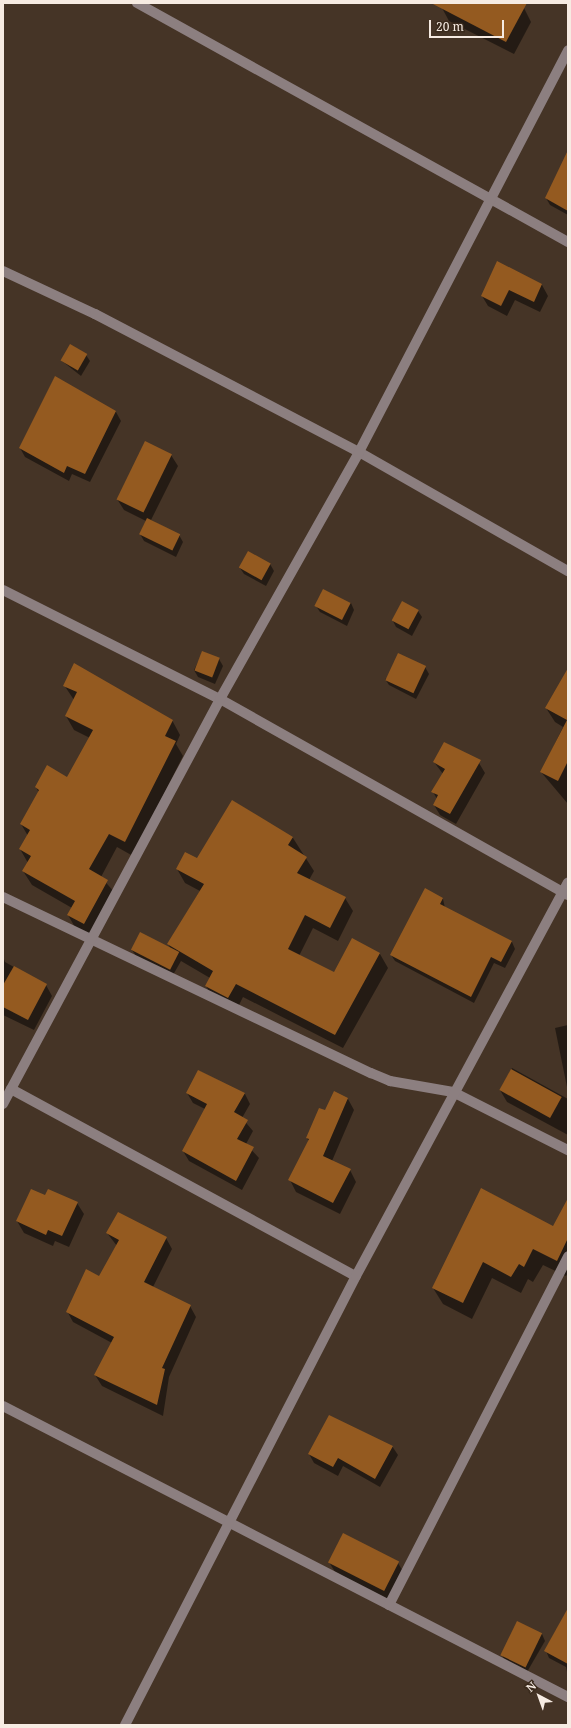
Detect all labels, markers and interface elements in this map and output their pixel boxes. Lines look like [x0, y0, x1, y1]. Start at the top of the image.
scale bar [431, 12, 506, 38]
text: 20 m [436, 18, 464, 35]
north arrow [519, 1676, 559, 1716]
text: N [523, 1678, 539, 1695]

